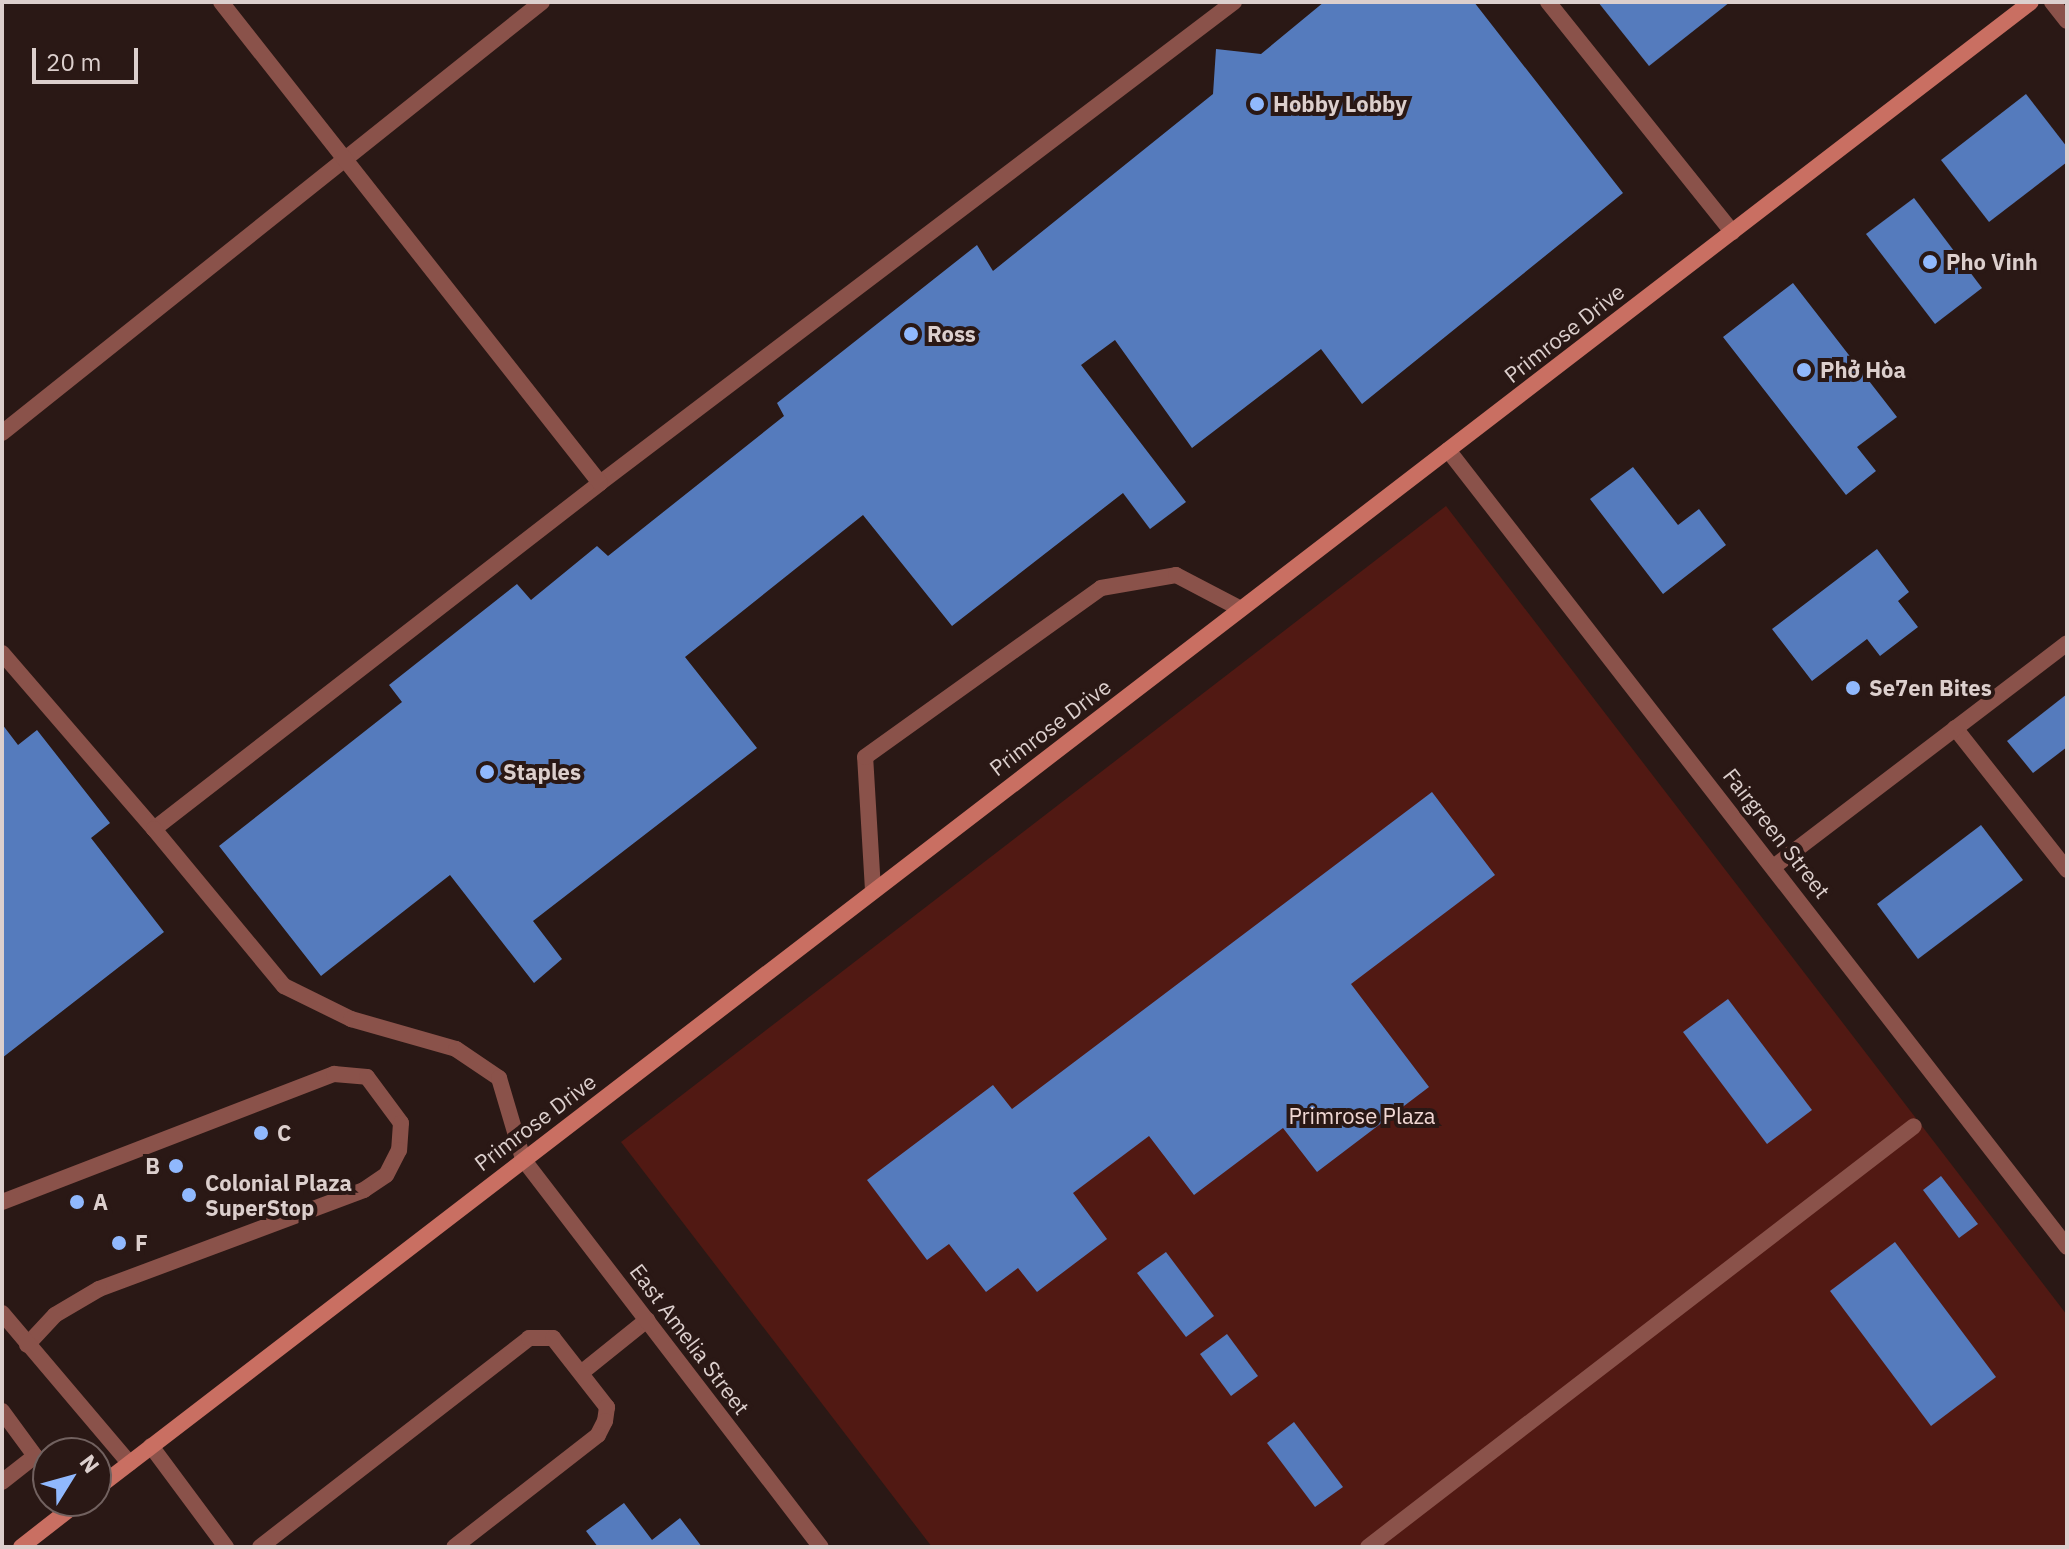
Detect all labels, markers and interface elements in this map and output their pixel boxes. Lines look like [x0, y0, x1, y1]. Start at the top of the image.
scale bar [36, 32, 142, 82]
text: 20 m [46, 46, 101, 78]
place label: Hobby Lobby [1273, 91, 1407, 117]
marker: Hobby Lobby [1248, 95, 1266, 113]
place label: Pho Vinh [1946, 249, 2038, 275]
marker: Pho Vinh [1921, 253, 1939, 271]
street label: Primrose Drive [1499, 278, 1629, 388]
place label: Ross [927, 321, 976, 347]
marker: Ross [902, 325, 920, 343]
place label: Phở Hòa [1820, 357, 1906, 383]
marker: Phở Hòa [1795, 361, 1813, 379]
street label: Primrose Drive [984, 673, 1116, 781]
place label: Se7en Bites [1869, 675, 1992, 701]
marker: Se7en Bites [1844, 679, 1862, 697]
place label: Staples [503, 759, 581, 785]
marker: Staples [478, 763, 496, 781]
street label: Fairgreen Street [1718, 763, 1836, 903]
street label: Primrose Drive [469, 1068, 601, 1176]
park label: Primrose Plaza [1288, 1103, 1436, 1129]
place label: C [277, 1120, 291, 1146]
marker: C [252, 1124, 270, 1142]
place label: B [145, 1153, 160, 1179]
marker: B [167, 1157, 185, 1175]
place label: Colonial Plaza SuperStop [205, 1169, 352, 1220]
marker: Colonial Plaza SuperStop [180, 1186, 198, 1204]
place label: A [93, 1189, 108, 1215]
marker: A [68, 1193, 86, 1211]
place label: F [135, 1230, 148, 1256]
marker: F [110, 1234, 128, 1252]
street label: East Amelia Street [625, 1258, 755, 1420]
north arrow [32, 1437, 112, 1517]
text: N [74, 1448, 106, 1479]

